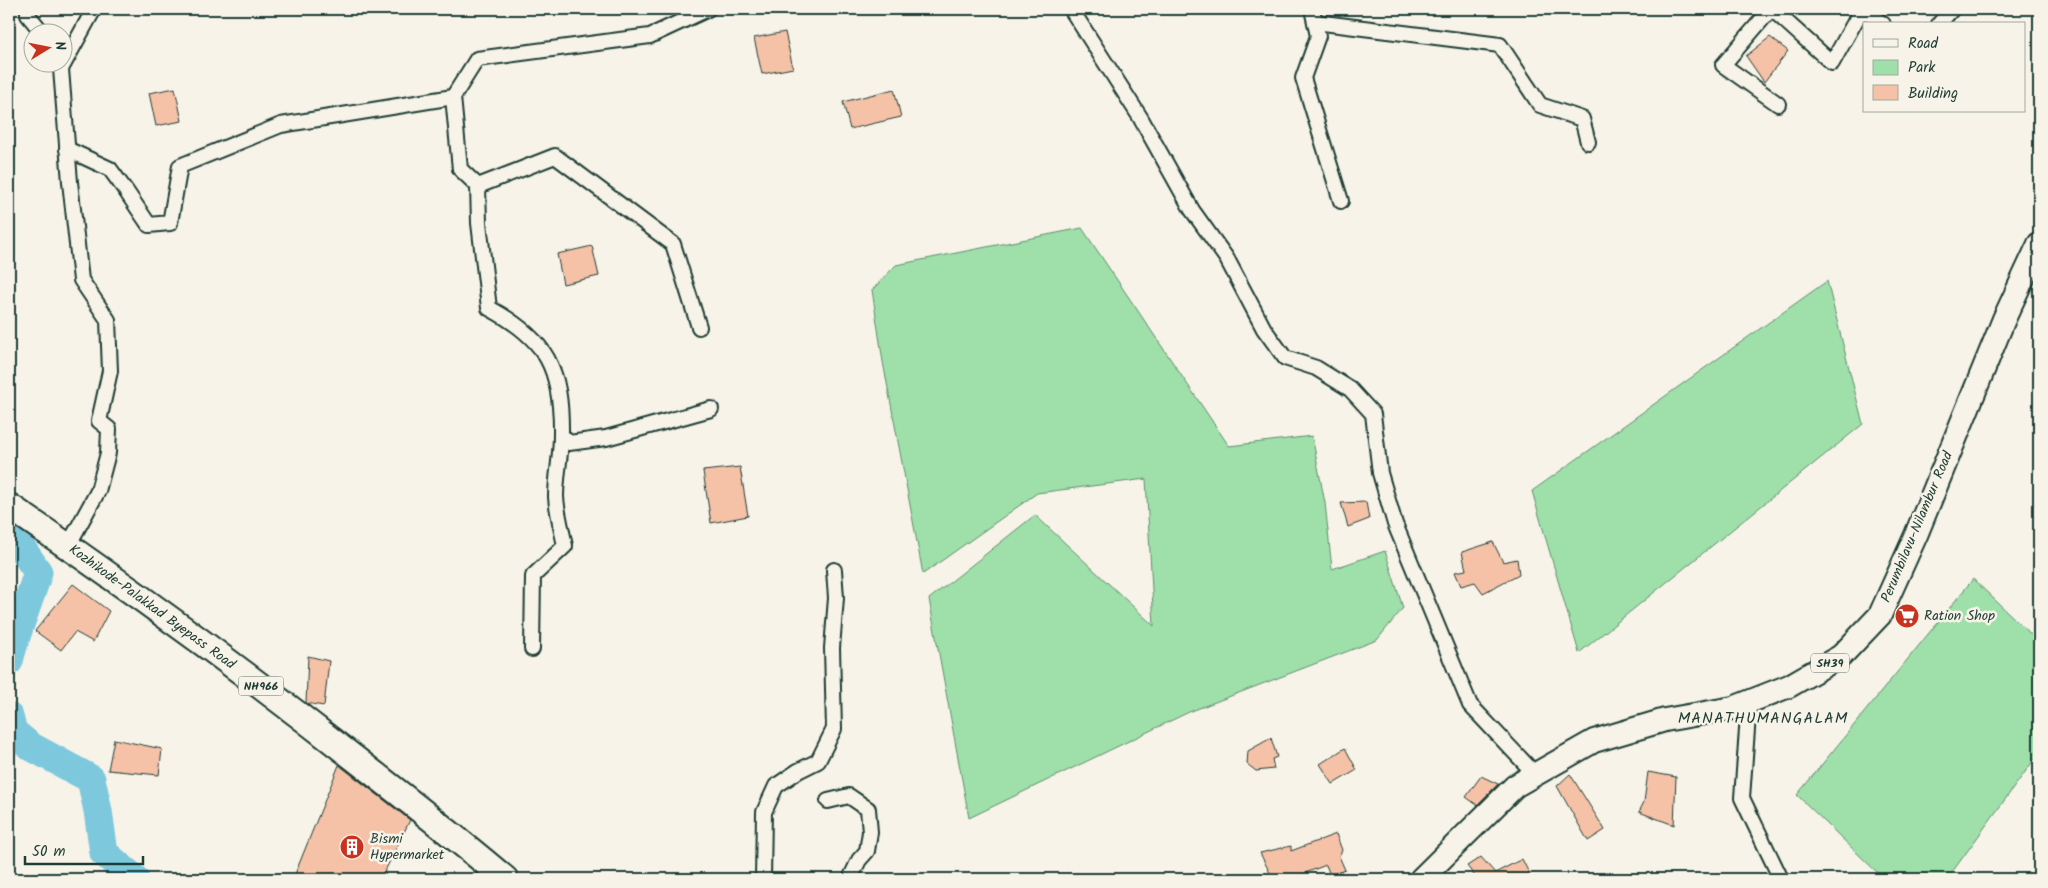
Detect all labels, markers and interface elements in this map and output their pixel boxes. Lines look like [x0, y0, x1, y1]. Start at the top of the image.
north arrow [22, 22, 72, 72]
legend [1863, 22, 2026, 112]
text: Road [1908, 32, 1939, 56]
text: N [48, 40, 71, 52]
text: Park [1908, 56, 1936, 80]
text: Building [1908, 82, 1958, 106]
street label: Perumbilavu-Nilambur Road [1875, 447, 1959, 606]
street label: Kozhikode-Palakkad Byepass Road [64, 539, 241, 676]
supermarket icon: Ration Shop [1894, 603, 1920, 629]
place label: Ration Shop [1924, 605, 1995, 627]
road number: SH39 [1811, 654, 1849, 672]
road number: NH966 [238, 676, 284, 696]
district label: MANATHUMANGALAM [1678, 706, 1848, 731]
place label: Bismi Hypermarket [370, 828, 445, 866]
scale bar [25, 833, 142, 865]
building icon: Bismi Hypermarket [339, 834, 365, 860]
text: 50 m [32, 840, 66, 864]

